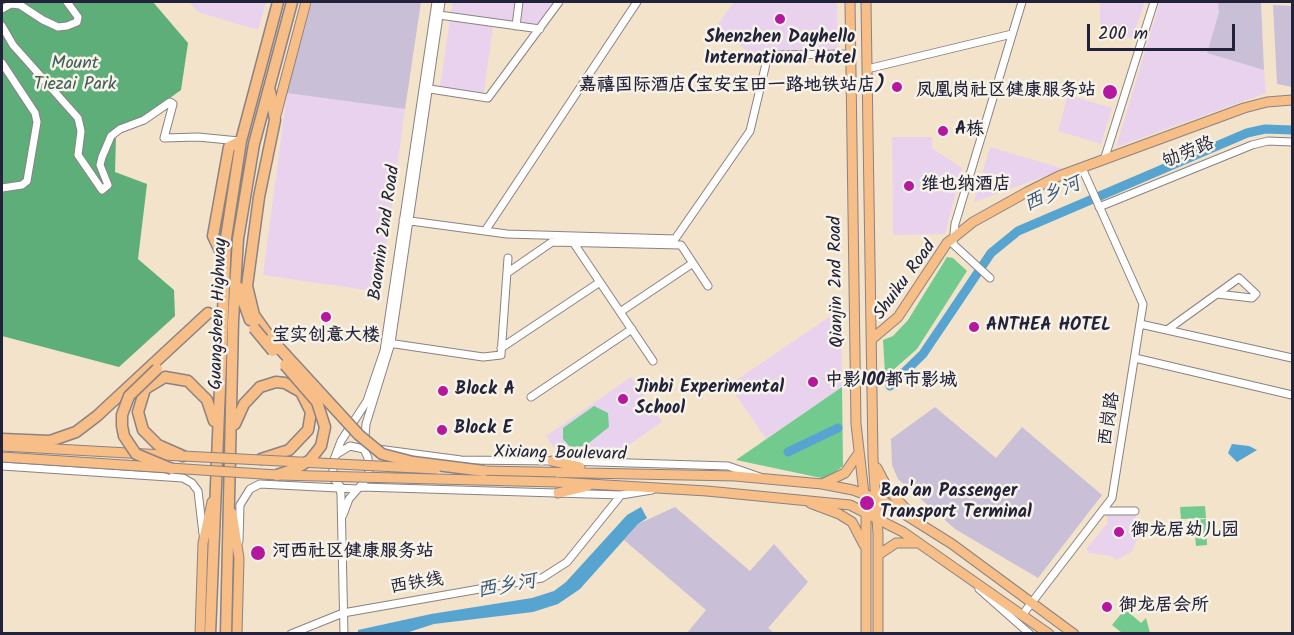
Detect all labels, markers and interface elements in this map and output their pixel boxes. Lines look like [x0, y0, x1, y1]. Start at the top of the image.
marker: Shenzhen Dayhello International Hotel [773, 12, 787, 26]
scale bar [1090, 12, 1238, 50]
text: 200 m [1098, 20, 1148, 49]
place label: Shenzhen Dayhello International Hotel [704, 28, 856, 70]
park label: Mount Tiezai Park [34, 54, 116, 97]
place label: 嘉禧国际酒店(宝安宝田一路地铁站店) [579, 76, 885, 98]
marker: 嘉禧国际酒店(宝安宝田一路地铁站店) [890, 80, 904, 94]
place label: 凤凰岗社区健康服务站 [916, 81, 1096, 103]
marker: 凤凰岗社区健康服务站 [1101, 83, 1119, 101]
place label: A栋 [955, 120, 984, 142]
marker: A栋 [936, 124, 950, 138]
street label: 劬劳路 [1160, 134, 1218, 174]
street label: Baomin 2nd Road [366, 164, 406, 302]
water label: 西乡河 [1021, 173, 1085, 219]
place label: 维也纳酒店 [921, 175, 1011, 197]
marker: 维也纳酒店 [902, 179, 916, 193]
street label: Qianjin 2nd Road [826, 216, 850, 348]
street label: Shuiku Road [870, 237, 942, 325]
street label: Guangshen Highway [207, 238, 233, 390]
marker: 宝实创意大楼 [319, 310, 333, 324]
place label: ANTHEA HOTEL [986, 316, 1111, 338]
marker: ANTHEA HOTEL [967, 320, 981, 334]
place label: 宝实创意大楼 [272, 326, 380, 348]
place label: 中影100都市影城 [825, 371, 957, 393]
marker: 中影100都市影城 [806, 375, 820, 389]
place label: Jinbi Experimental School [635, 378, 784, 420]
place label: Block A [455, 380, 515, 402]
marker: Block A [436, 384, 450, 398]
street label: 西岗路 [1096, 391, 1126, 447]
marker: Jinbi Experimental School [616, 392, 630, 406]
place label: Block E [454, 419, 513, 441]
marker: Block E [435, 423, 449, 437]
street label: Xixiang Boulevard [493, 443, 627, 467]
place label: Bao'an Passenger Transport Terminal [880, 482, 1032, 524]
marker: Bao'an Passenger Transport Terminal [858, 494, 876, 512]
place label: 御龙居幼儿园 [1131, 521, 1239, 543]
marker: 御龙居幼儿园 [1112, 525, 1126, 539]
place label: 河西社区健康服务站 [272, 542, 434, 564]
marker: 河西社区健康服务站 [249, 544, 267, 562]
street label: 西铁线 [389, 570, 445, 600]
water label: 西乡河 [475, 571, 539, 605]
place label: 御龙居会所 [1119, 596, 1209, 618]
marker: 御龙居会所 [1100, 600, 1114, 614]

